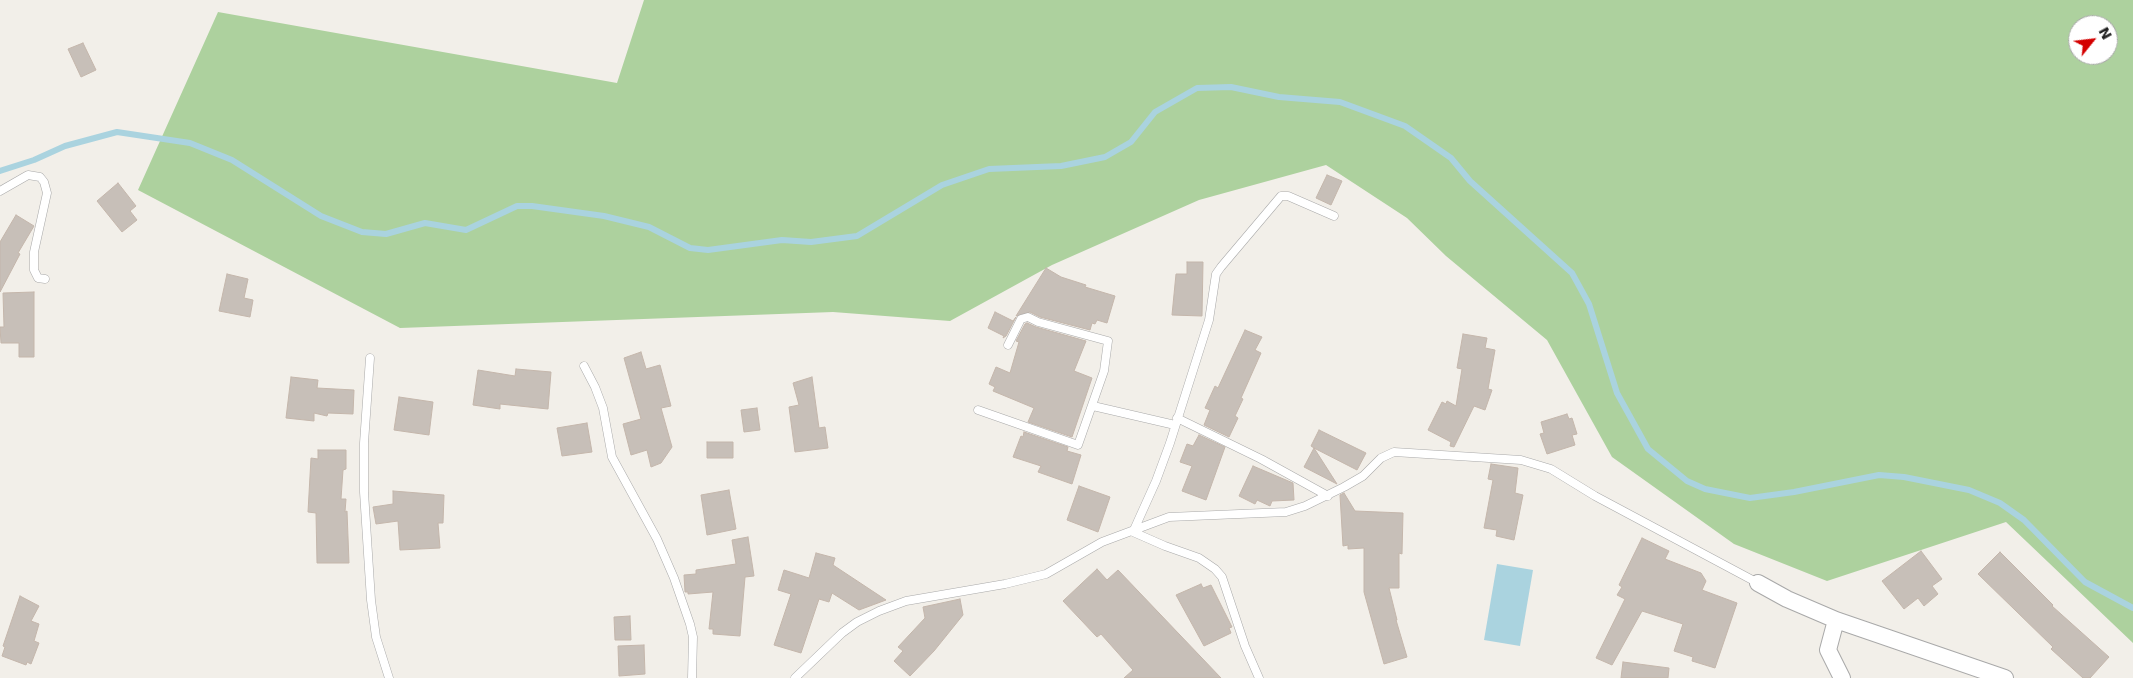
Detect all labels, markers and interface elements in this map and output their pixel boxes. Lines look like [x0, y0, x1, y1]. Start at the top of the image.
north arrow [2068, 15, 2118, 65]
text: N [2095, 24, 2115, 42]

